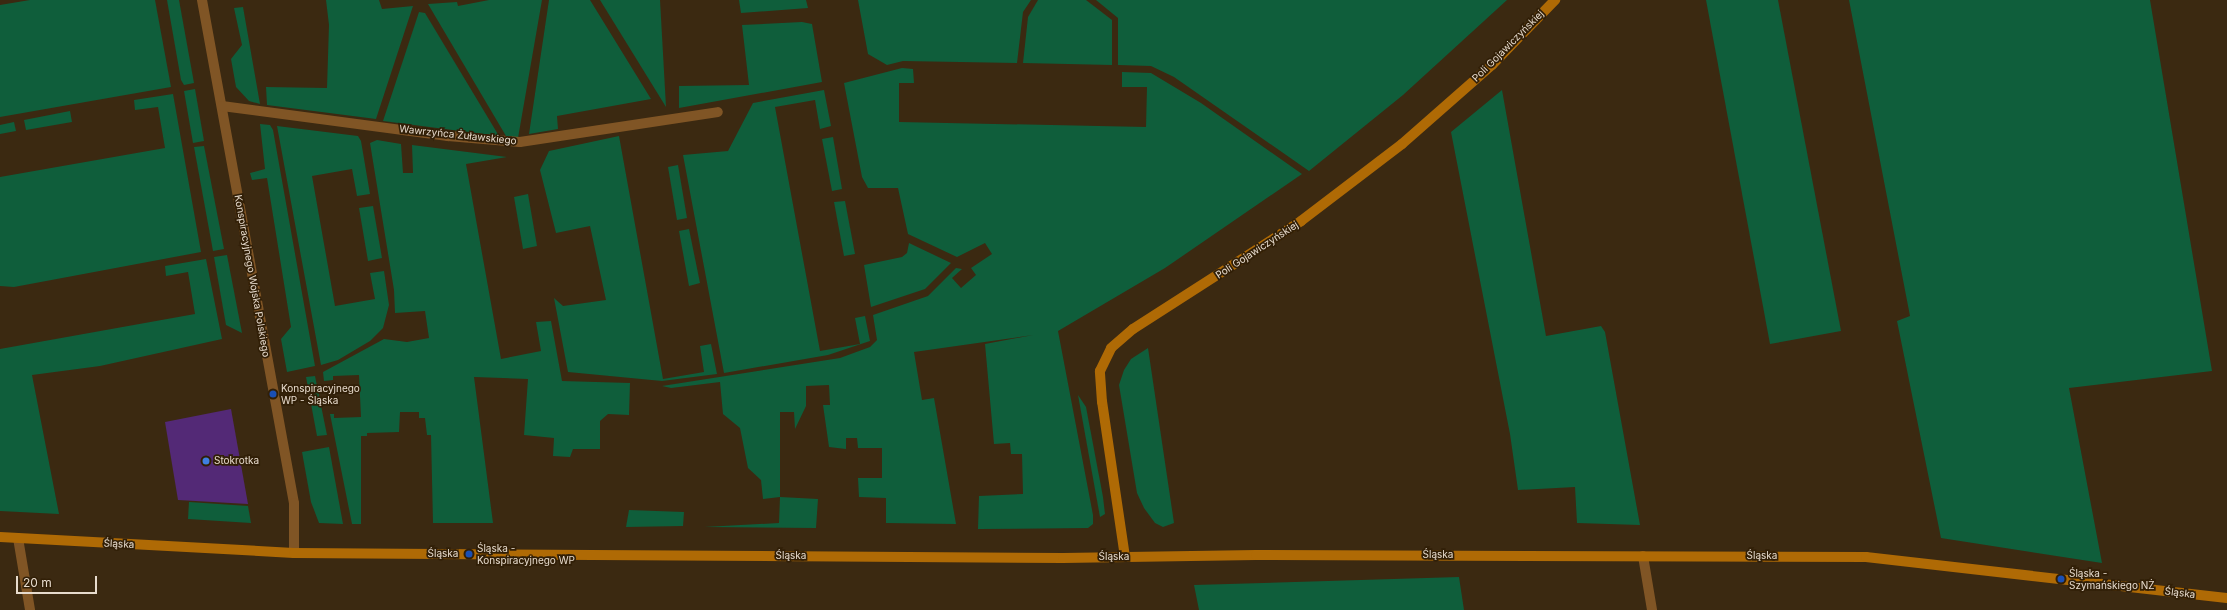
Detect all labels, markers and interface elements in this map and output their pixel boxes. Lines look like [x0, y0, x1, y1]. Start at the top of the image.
street label: Poli Gojawiczyńskiej [1470, 8, 1546, 84]
street label: Wawrzyńca Żuławskiego [399, 123, 517, 147]
street label: Konspiracyjnego Wojska Polskiego [232, 194, 272, 358]
street label: Poli Gojawiczyńskiej [1213, 219, 1301, 281]
place label: Konspiracyjnego WP - Śląska [281, 382, 360, 406]
marker: Konspiracyjnego WP - Śląska [268, 389, 278, 399]
place label: Stokrotka [214, 455, 259, 467]
marker: Stokrotka [201, 456, 211, 466]
street label: Śląska [103, 537, 135, 551]
place label: Śląska - Konspiracyjnego WP [477, 542, 575, 566]
street label: Śląska [428, 548, 458, 560]
marker: Śląska - Konspiracyjnego WP [464, 549, 474, 559]
street label: Śląska [1423, 549, 1453, 561]
street label: Śląska [776, 550, 806, 562]
street label: Śląska [1747, 550, 1777, 562]
street label: Śląska [1099, 551, 1129, 563]
place label: Śląska - Szymańskiego NŻ [2069, 567, 2155, 590]
scale bar [18, 568, 99, 594]
marker: Śląska - Szymańskiego NŻ [2056, 574, 2066, 584]
text: 20 m [23, 575, 52, 590]
street label: Śląska [2164, 585, 2196, 601]

